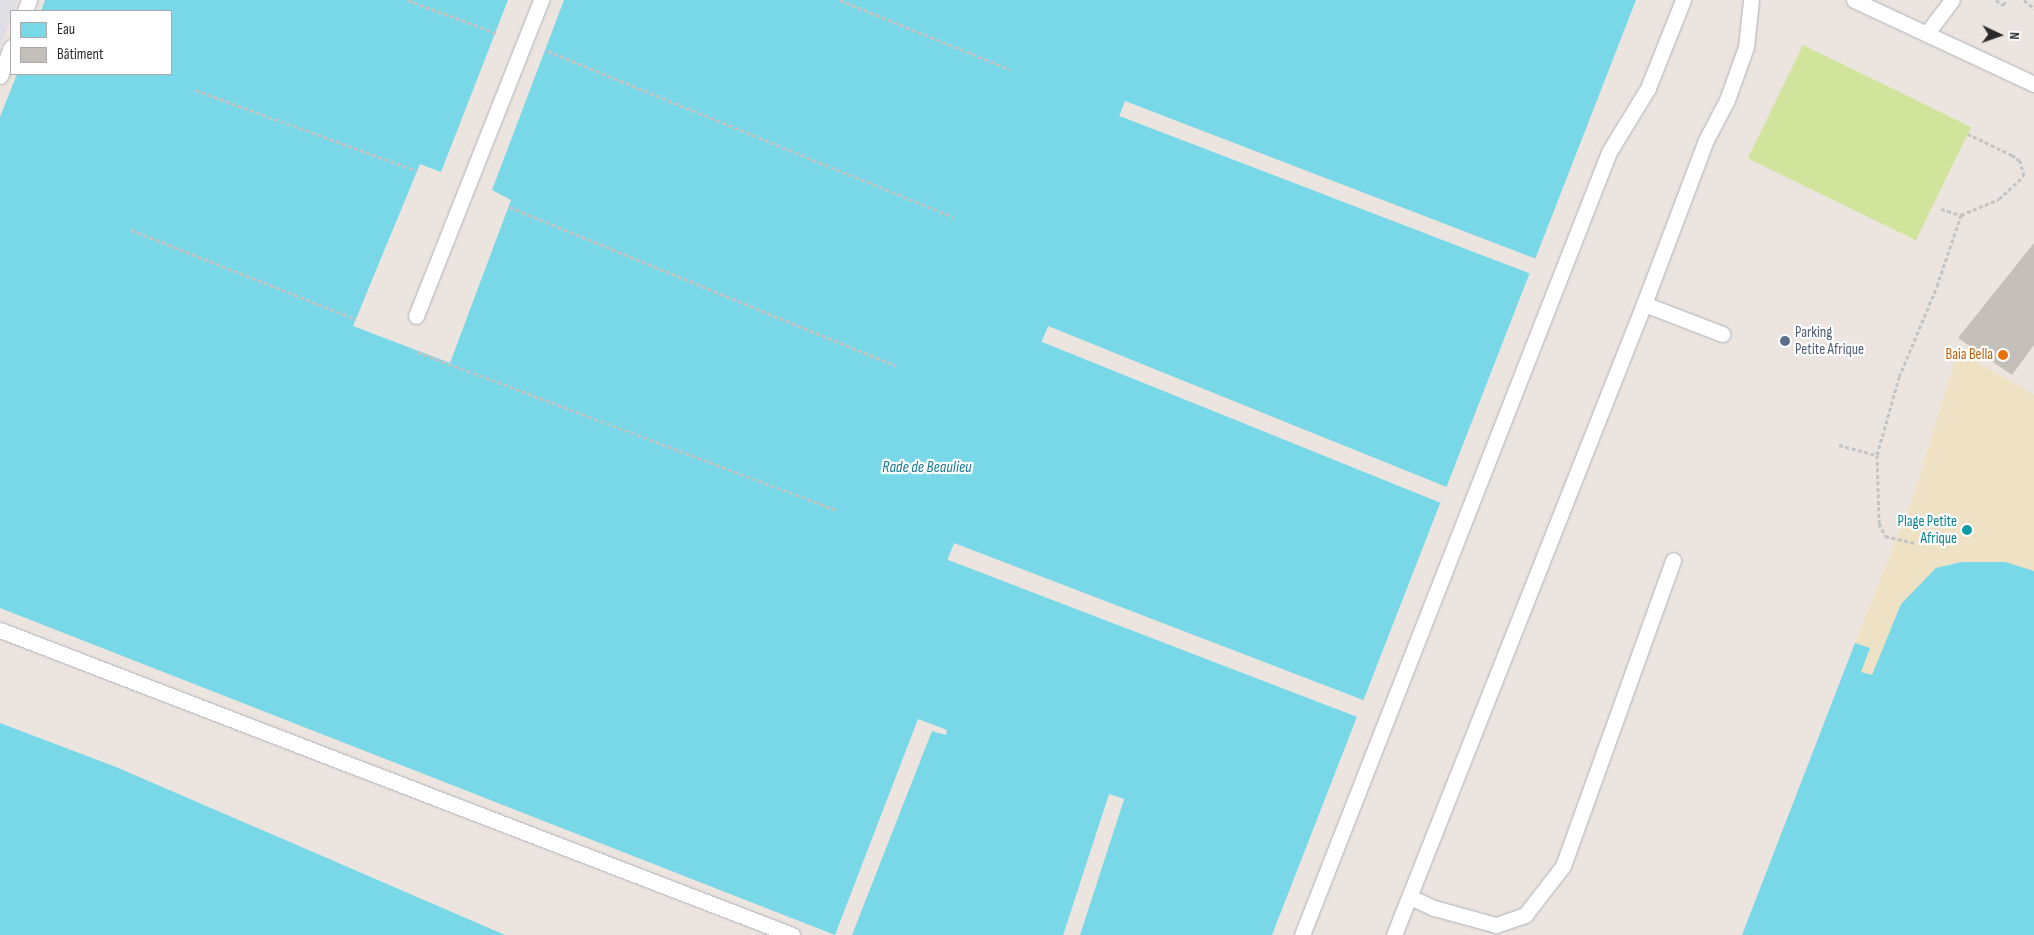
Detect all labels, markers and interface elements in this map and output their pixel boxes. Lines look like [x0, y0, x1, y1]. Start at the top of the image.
legend [10, 10, 172, 75]
north arrow [1974, 10, 2024, 60]
text: Eau [57, 20, 75, 39]
text: N [2006, 32, 2023, 40]
text: Bâtiment [57, 45, 104, 64]
place label: Parking Petite Afrique [1795, 323, 1864, 358]
marker: Parking Petite Afrique [1779, 335, 1791, 347]
place label: Baia Bella [1945, 346, 1993, 364]
marker: Baia Bella [1997, 349, 2009, 361]
water label: Rade de Beaulieu [882, 458, 972, 478]
place label: Plage Petite Afrique [1898, 512, 1957, 547]
marker: Plage Petite Afrique [1961, 524, 1973, 536]

